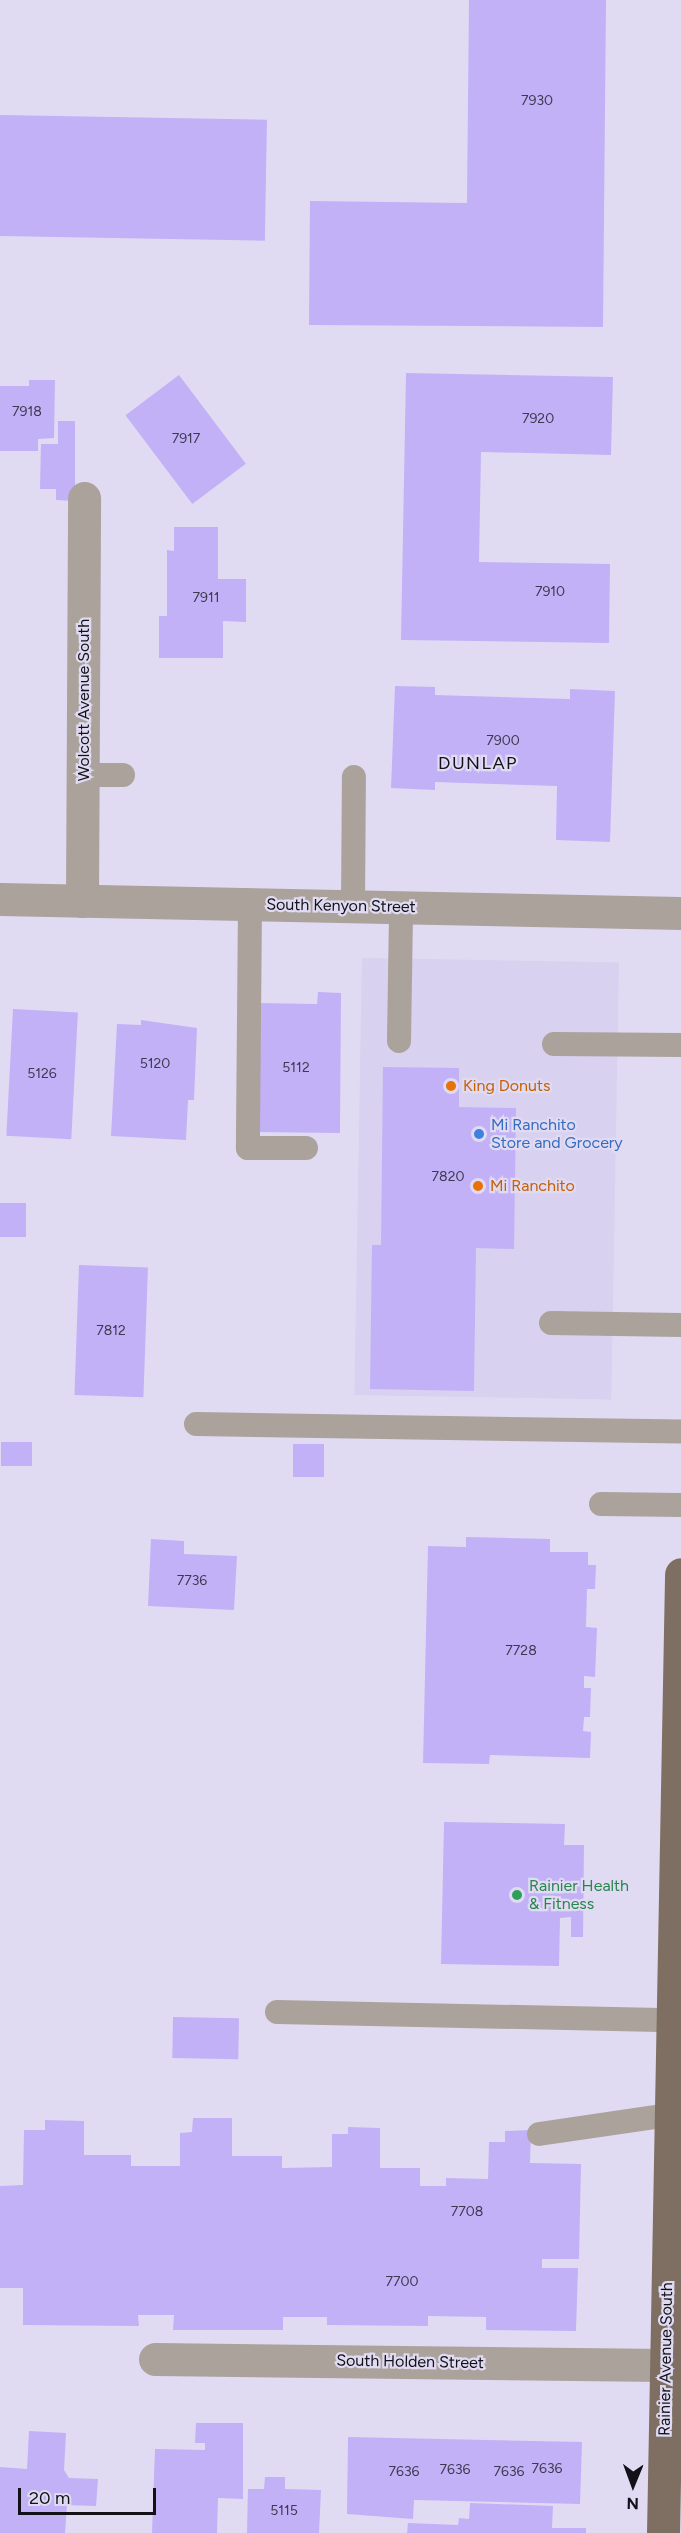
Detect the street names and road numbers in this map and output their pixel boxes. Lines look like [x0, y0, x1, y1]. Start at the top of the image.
street label: Wolcott Avenue South [74, 619, 94, 781]
street label: South Kenyon Street [266, 895, 416, 917]
street label: Rainier Avenue South [655, 2282, 677, 2436]
street label: South Holden Street [336, 2351, 484, 2373]

